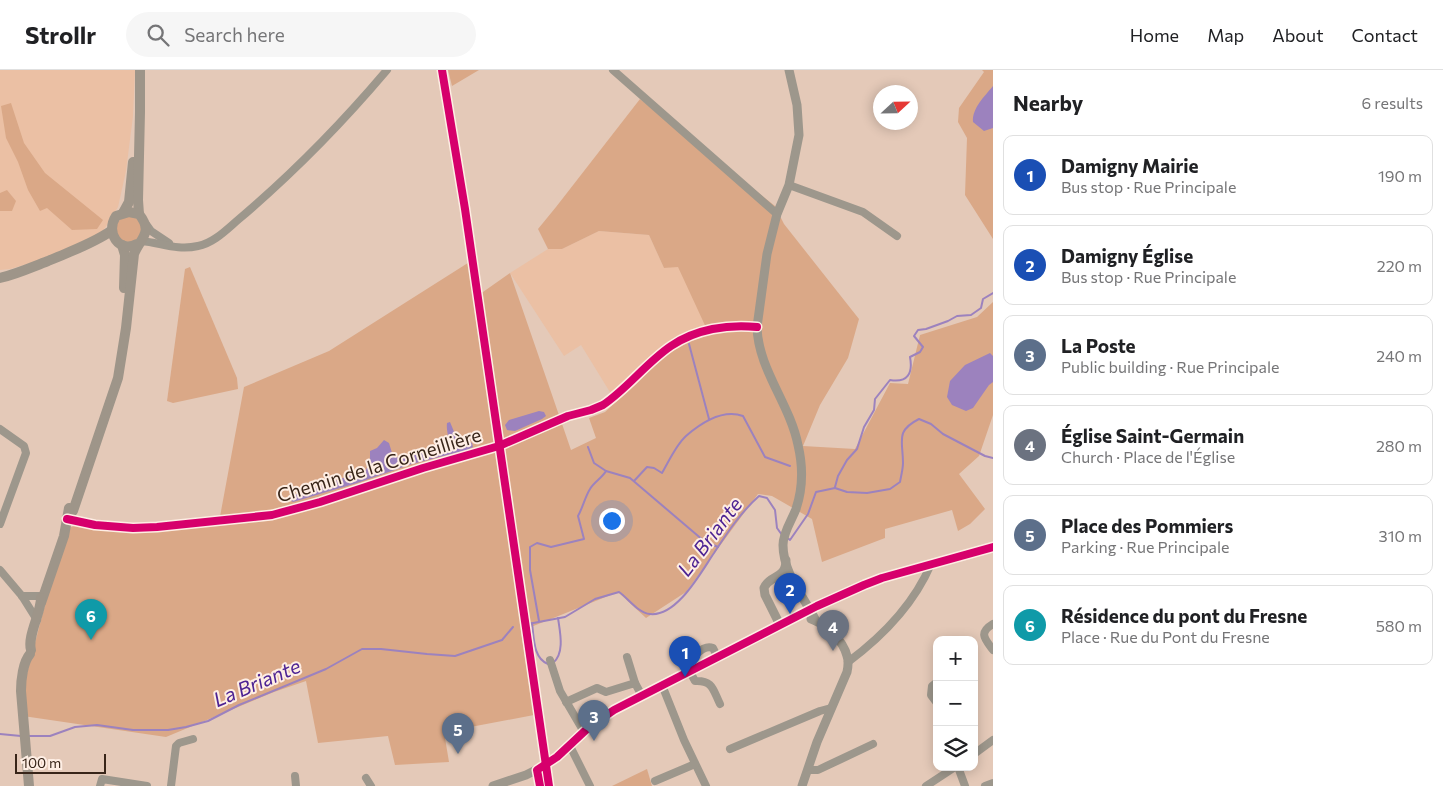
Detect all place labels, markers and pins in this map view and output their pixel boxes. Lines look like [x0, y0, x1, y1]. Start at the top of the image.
pin: 2 [774, 573, 806, 614]
pin: 6 [75, 599, 107, 640]
pin: 4 [817, 610, 849, 651]
pin: 1 [669, 636, 701, 677]
pin: 3 [578, 700, 610, 741]
pin: 5 [442, 713, 474, 754]

